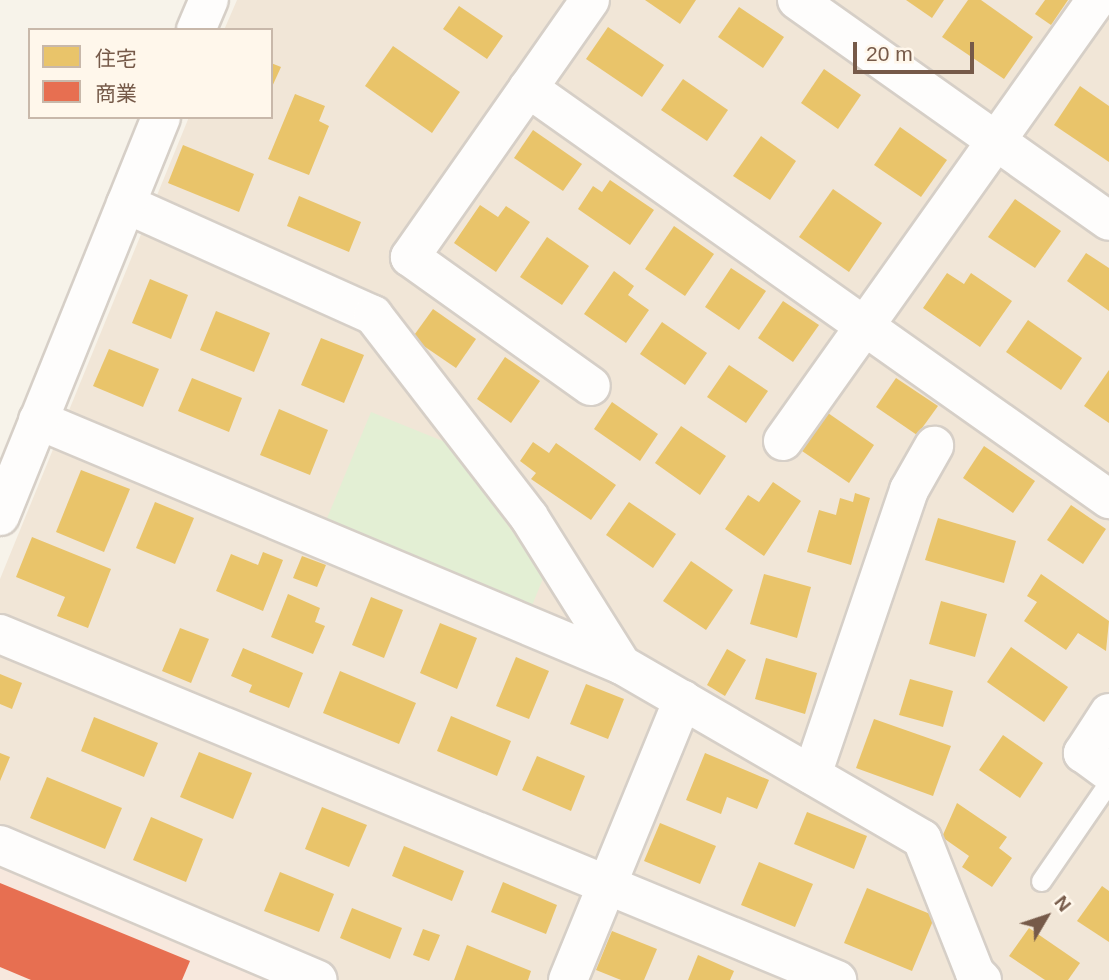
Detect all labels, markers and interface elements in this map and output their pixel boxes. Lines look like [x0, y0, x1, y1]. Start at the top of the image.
legend [28, 28, 273, 119]
scale bar [857, 28, 978, 72]
text: 20 m [866, 42, 913, 65]
text: 住宅 [95, 47, 137, 70]
text: 商業 [95, 82, 137, 105]
north arrow [1011, 882, 1081, 952]
text: N [1050, 892, 1075, 915]

